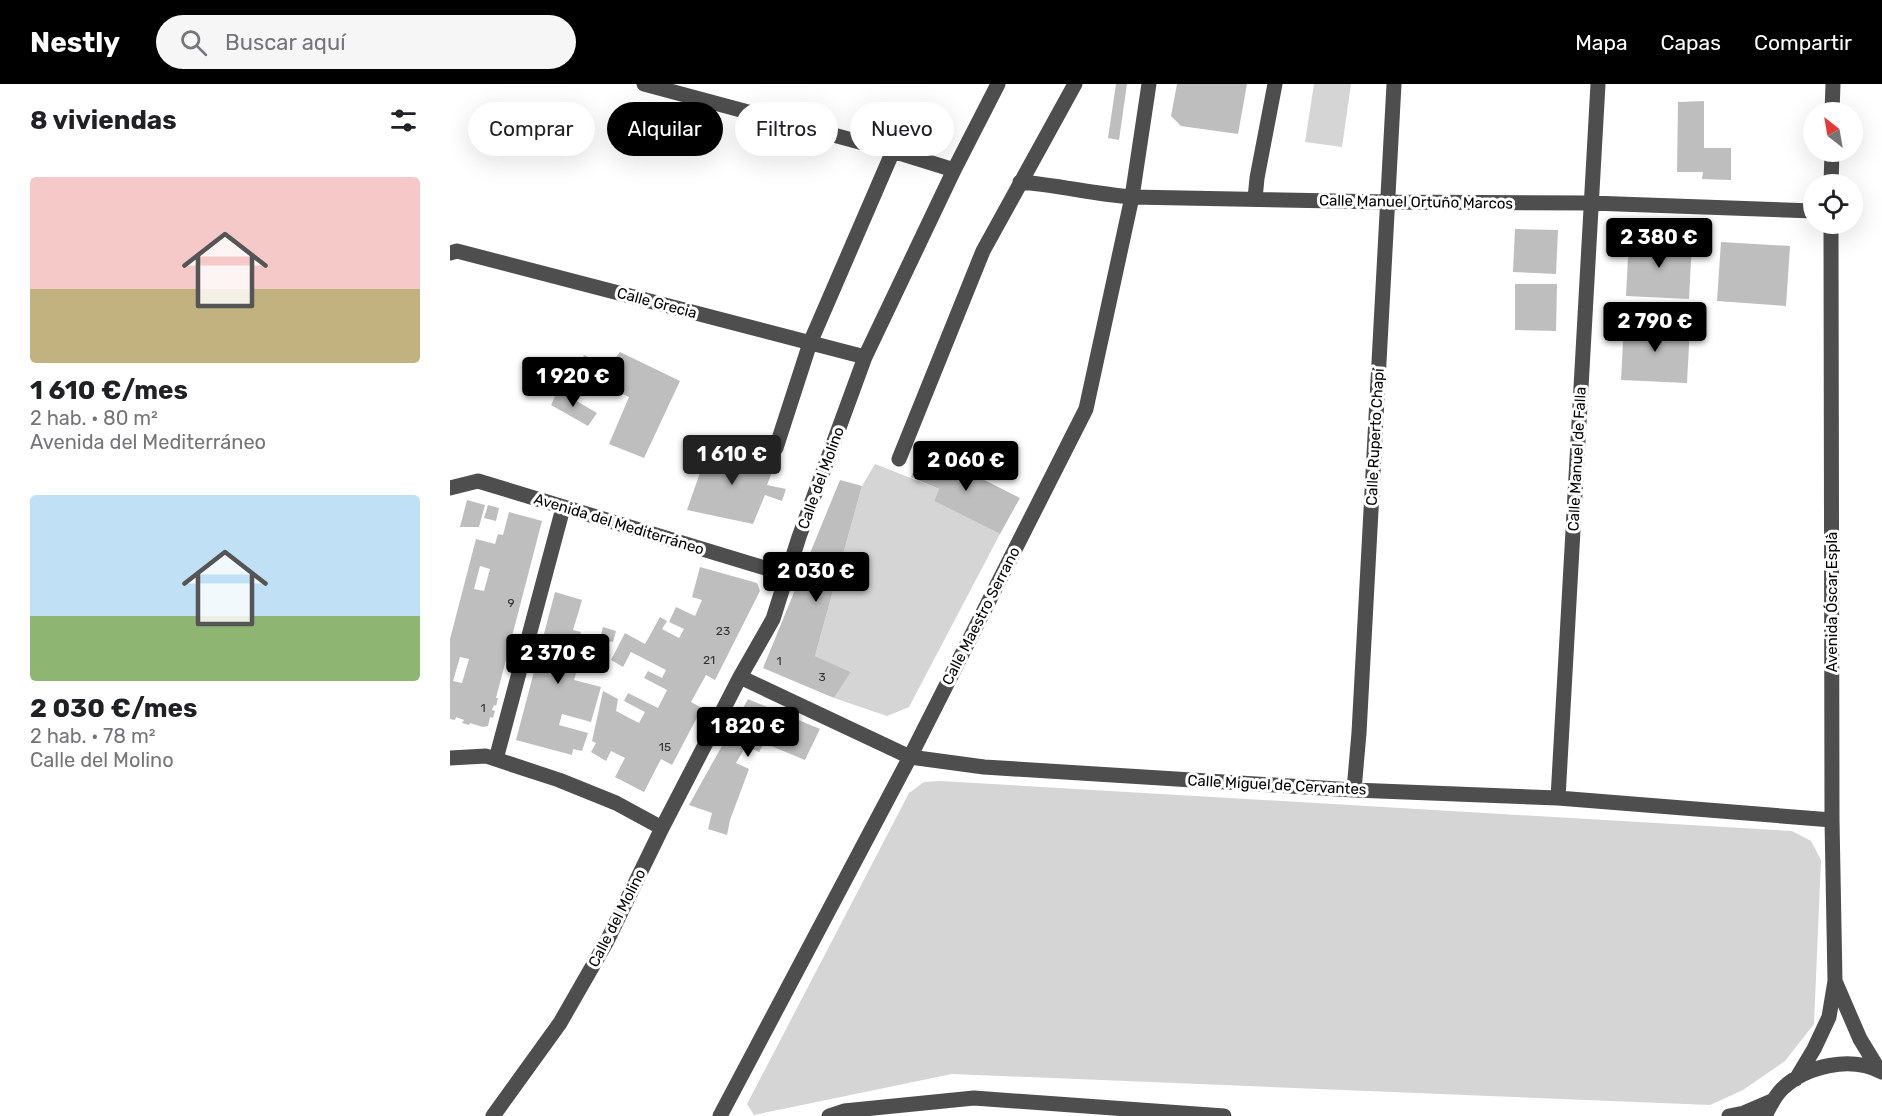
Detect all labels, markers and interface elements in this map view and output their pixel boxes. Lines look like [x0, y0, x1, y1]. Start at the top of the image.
search box [156, 15, 576, 69]
text: Nestly [30, 26, 120, 59]
icon: search [177, 26, 210, 59]
text: Buscar aquí [225, 29, 346, 56]
text: Mapa [1575, 30, 1628, 55]
text: Capas [1661, 30, 1721, 55]
text: Compartir [1754, 30, 1852, 55]
chip: Comprar [468, 102, 595, 156]
chip: Alquilar [607, 102, 723, 156]
chip: Filtros [735, 102, 838, 156]
chip: Nuevo [850, 102, 954, 156]
north arrow [1803, 102, 1863, 162]
map controls [1803, 102, 1863, 234]
icon: filters [387, 104, 420, 137]
text: 8 viviendas [30, 105, 177, 136]
button: locate [1803, 174, 1863, 234]
street label: Calle Manuel Ortuño Marcos [1319, 191, 1514, 213]
icon: home [171, 216, 279, 324]
pin: 2 380 € [1604, 218, 1714, 269]
text: 2 380 € [1620, 225, 1698, 249]
street label: Calle Grecia [615, 284, 699, 322]
pin: 2 790 € [1600, 302, 1710, 353]
text: 2 790 € [1617, 309, 1693, 333]
pin: 1 920 € [518, 357, 628, 408]
text: 1 920 € [536, 364, 610, 388]
street label: Calle Ruperto Chapí [1362, 366, 1388, 506]
text: 1 610 €/mes [30, 375, 188, 406]
street label: Calle Manuel de Falla [1564, 386, 1590, 532]
text: 2 hab. · 80 m² [30, 406, 158, 430]
street label: Calle del Molino [794, 424, 848, 532]
text: Avenida del Mediterráneo [30, 430, 266, 454]
pin: 1 610 € [677, 435, 787, 486]
pin: 2 060 € [911, 441, 1021, 492]
text: 1 610 € [697, 442, 767, 466]
text: 2 060 € [927, 448, 1005, 472]
street label: Avenida del Mediterráneo [532, 490, 706, 558]
street label: Avenida Óscar Esplà [1823, 532, 1841, 672]
icon: home [171, 534, 279, 642]
street label: Calle Maestro Serrano [938, 544, 1024, 688]
pin: 2 030 € [761, 552, 871, 603]
text: 2 030 € [777, 559, 855, 583]
house number: 9 [507, 596, 515, 610]
house number: 23 [716, 624, 730, 638]
pin: 2 370 € [503, 634, 613, 685]
text: 2 370 € [520, 641, 596, 665]
house number: 21 [703, 653, 715, 667]
house number: 1 [776, 654, 782, 668]
house number: 3 [818, 670, 826, 684]
text: 2 030 €/mes [30, 693, 197, 724]
house number: 1 [480, 701, 486, 715]
pin: 1 820 € [693, 707, 803, 758]
text: 1 820 € [711, 714, 785, 738]
text: 2 hab. · 78 m² [30, 724, 156, 748]
house number: 15 [659, 740, 671, 754]
text: Calle del Molino [30, 748, 174, 772]
street label: Calle Miguel de Cervantes [1187, 771, 1367, 799]
street label: Calle del Molino [585, 866, 649, 970]

